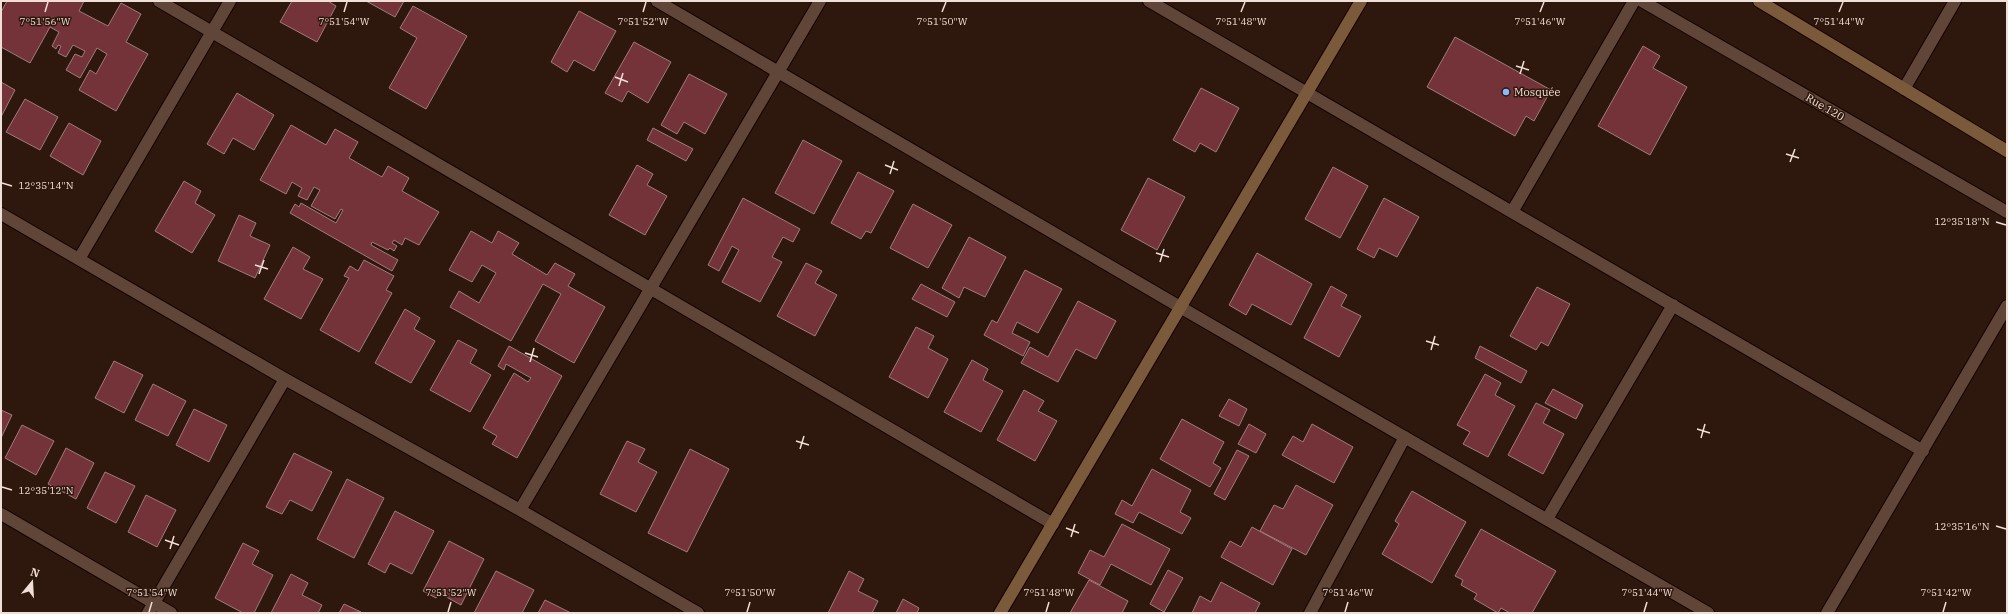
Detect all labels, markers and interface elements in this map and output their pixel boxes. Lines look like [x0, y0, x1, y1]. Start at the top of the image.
text: 7°51'56"W [19, 15, 71, 28]
text: 7°51'54"W [318, 15, 370, 28]
text: 7°51'52"W [617, 15, 669, 28]
text: 7°51'50"W [916, 15, 968, 28]
text: 7°51'48"W [1215, 15, 1267, 28]
text: 7°51'46"W [1514, 15, 1566, 28]
text: 7°51'44"W [1813, 15, 1865, 28]
place label: Mosquée [1514, 85, 1560, 99]
marker: Mosquée [1501, 87, 1511, 97]
street label: Rue 120 [1803, 90, 1847, 124]
text: 12°35'14"N [19, 179, 74, 192]
text: 12°35'18"N [1935, 215, 1990, 228]
text: 12°35'12"N [19, 484, 74, 497]
text: 12°35'16"N [1935, 520, 1990, 533]
north arrow [12, 562, 52, 602]
text: N [29, 564, 42, 581]
text: 7°51'54"W [126, 586, 178, 599]
text: 7°51'52"W [425, 586, 477, 599]
text: 7°51'50"W [724, 586, 776, 599]
text: 7°51'48"W [1023, 586, 1075, 599]
text: 7°51'46"W [1322, 586, 1374, 599]
text: 7°51'44"W [1621, 586, 1673, 599]
text: 7°51'42"W [1920, 586, 1972, 599]

